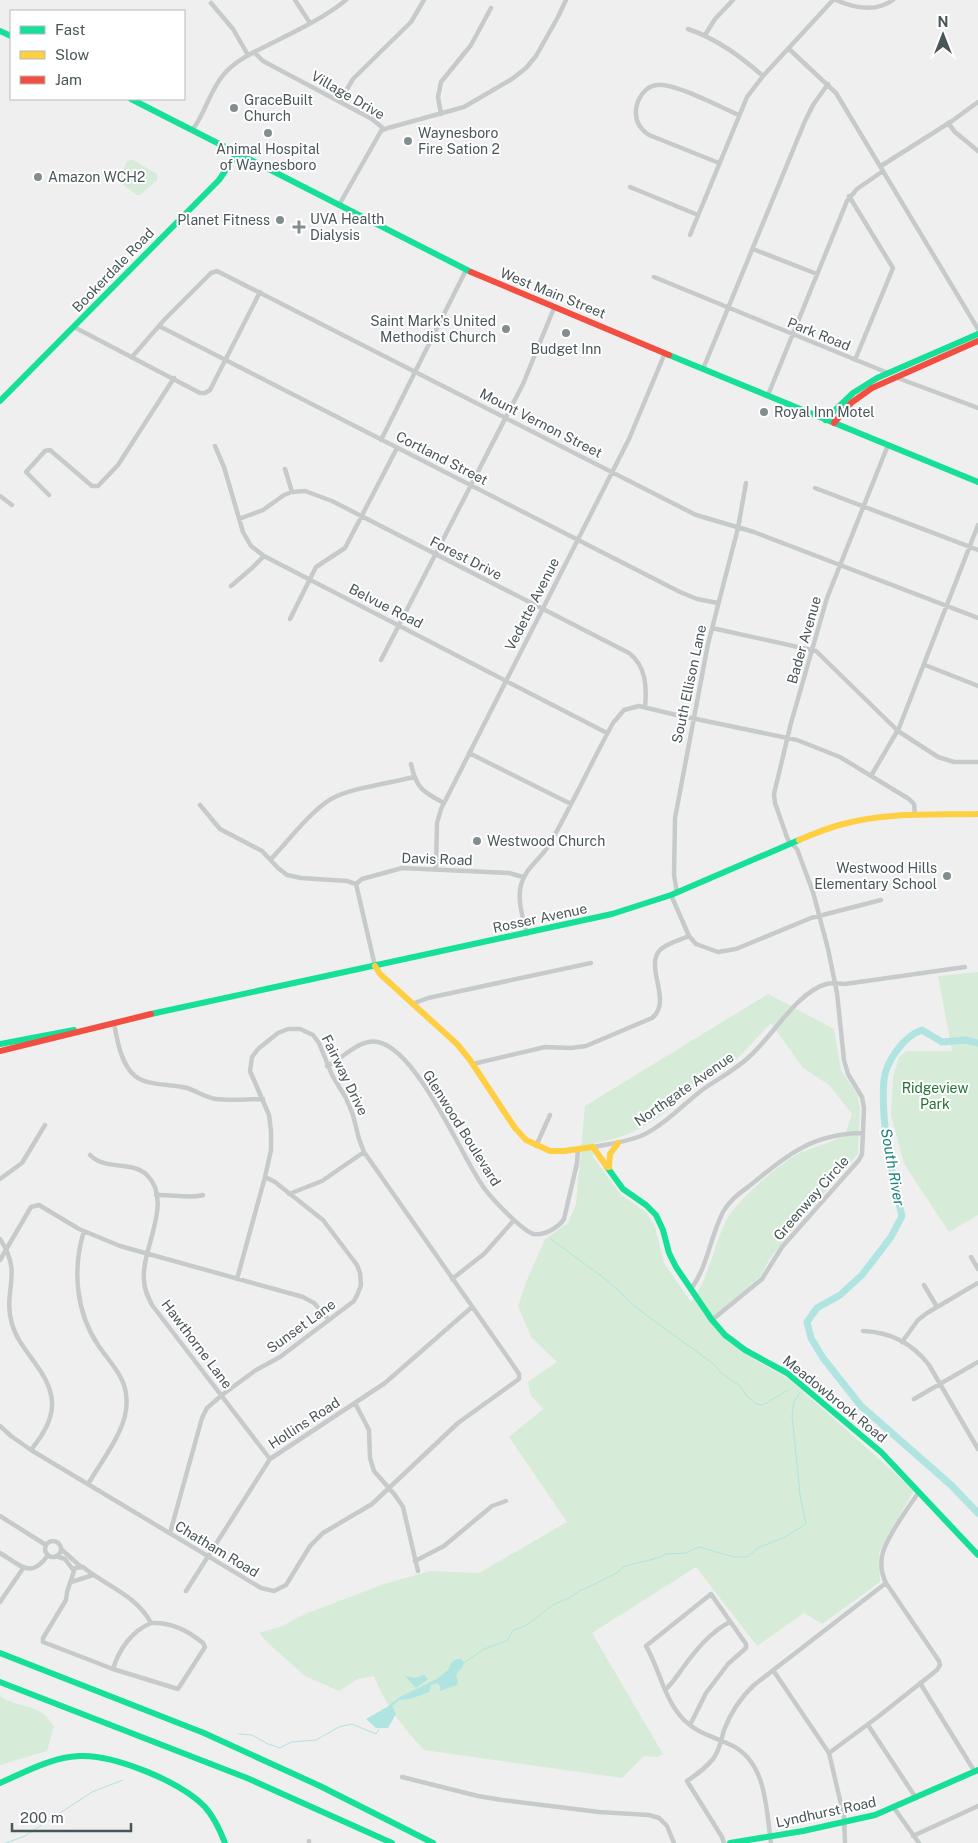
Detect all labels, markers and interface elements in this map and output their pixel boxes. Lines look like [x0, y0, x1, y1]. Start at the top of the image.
legend [10, 10, 185, 100]
north arrow [918, 10, 968, 60]
text: N [938, 14, 948, 30]
text: Fast [55, 21, 85, 38]
text: Slow [55, 46, 90, 63]
street label: Village Drive [308, 68, 388, 122]
text: Jam [55, 71, 82, 88]
place label: GraceBuilt Church [244, 92, 313, 124]
marker: GraceBuilt Church [228, 102, 240, 114]
place label: Waynesboro Fire Sation 2 [418, 125, 500, 157]
marker: Animal Hospital of Waynesboro [262, 127, 274, 139]
marker: Waynesboro Fire Sation 2 [402, 135, 414, 147]
place label: Animal Hospital of Waynesboro [216, 141, 320, 173]
place label: Amazon WCH2 [48, 169, 145, 185]
marker: Amazon WCH2 [32, 171, 44, 183]
place label: UVA Health Dialysis [310, 211, 384, 243]
place label: Planet Fitness [177, 212, 270, 228]
marker: Planet Fitness [274, 214, 286, 226]
marker: UVA Health Dialysis [292, 220, 306, 234]
street label: Bookerdale Road [69, 225, 157, 315]
street label: West Main Street [498, 265, 608, 321]
place label: Saint Mark's United Methodist Church [370, 313, 496, 345]
street label: Park Road [785, 314, 853, 354]
marker: Saint Mark's United Methodist Church [500, 323, 512, 335]
marker: Budget Inn [560, 327, 572, 339]
place label: Budget Inn [531, 341, 601, 357]
street label: Mount Vernon Street [477, 385, 605, 461]
place label: Royal Inn Motel [774, 404, 875, 420]
marker: Royal Inn Motel [758, 406, 770, 418]
street label: Cortland Street [393, 428, 491, 488]
street label: Forest Drive [427, 533, 505, 583]
street label: Vedette Avenue [502, 555, 562, 653]
street label: Belvue Road [346, 581, 426, 631]
street label: Bader Avenue [784, 594, 824, 686]
street label: South Ellison Lane [669, 623, 709, 745]
place label: Westwood Church [487, 833, 605, 849]
marker: Westwood Church [471, 835, 483, 847]
street label: Davis Road [401, 850, 473, 868]
place label: Westwood Hills Elementary School [814, 860, 937, 892]
marker: Westwood Hills Elementary School [941, 870, 953, 882]
street label: Rosser Avenue [491, 900, 589, 936]
street label: Fairway Drive [319, 1032, 371, 1118]
street label: Northgate Avenue [631, 1049, 737, 1129]
street label: Glenwood Boulevard [420, 1067, 504, 1189]
park label: Ridgeview Park [902, 1080, 968, 1112]
water label: South River [878, 1127, 908, 1207]
street label: Greenway Circle [770, 1153, 852, 1243]
street label: Hawthorne Lane [158, 1296, 236, 1392]
street label: Sunset Lane [264, 1296, 338, 1356]
street label: Meadowbrook Road [780, 1352, 890, 1446]
street label: Hollins Road [265, 1394, 343, 1452]
street label: Chatham Road [172, 1518, 262, 1580]
street label: Lyndhurst Road [774, 1794, 878, 1830]
scale bar [12, 1800, 131, 1832]
text: 200 m [20, 1809, 64, 1826]

